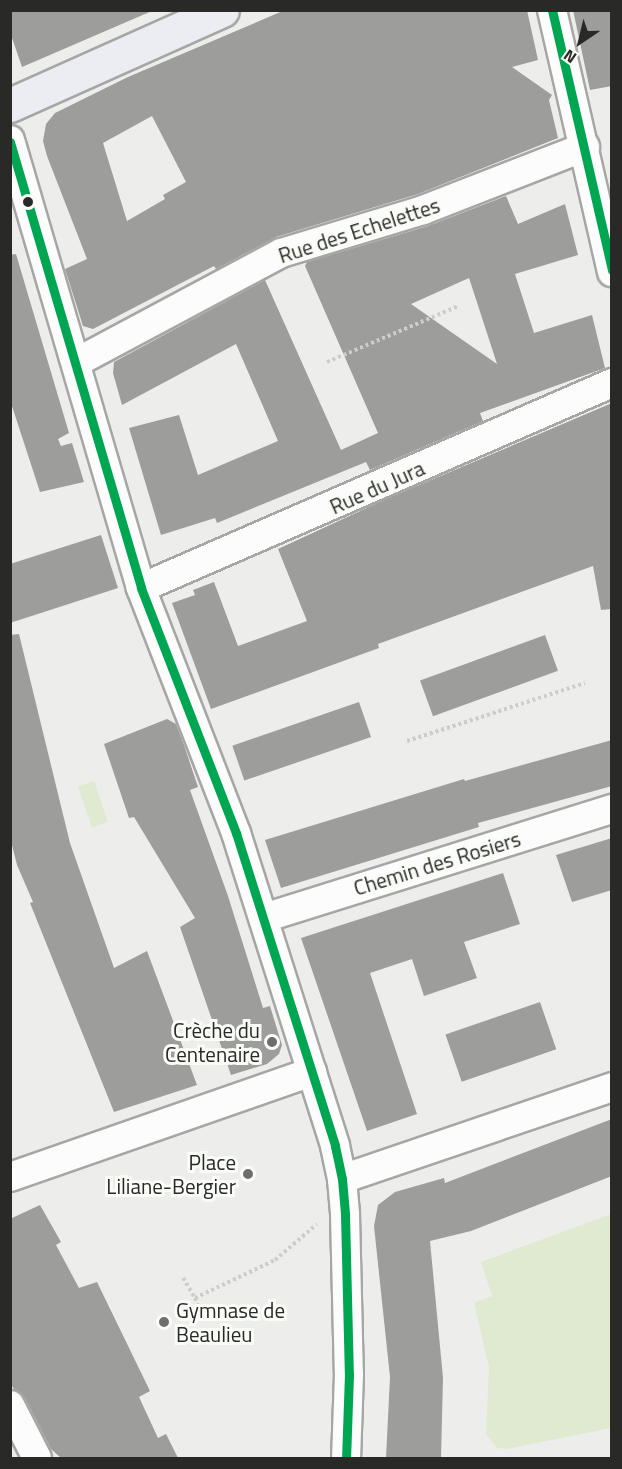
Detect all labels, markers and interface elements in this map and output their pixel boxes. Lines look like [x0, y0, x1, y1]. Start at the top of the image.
north arrow [550, 12, 610, 72]
text: N [558, 44, 581, 70]
street label: Rue des Echelettes [275, 192, 443, 268]
unlabelled marker [22, 196, 34, 208]
street label: Rue du Jura [326, 455, 428, 519]
street label: Chemin des Rosiers [350, 826, 524, 900]
place label: Crèche du Centenaire [165, 1017, 260, 1067]
marker: Crèche du Centenaire [265, 1035, 279, 1049]
place label: Place Liliane-Bergier [106, 1149, 236, 1199]
marker: Place Liliane-Bergier [241, 1167, 255, 1181]
place label: Gymnase de Beaulieu [176, 1297, 285, 1347]
marker: Gymnase de Beaulieu [157, 1315, 171, 1329]

